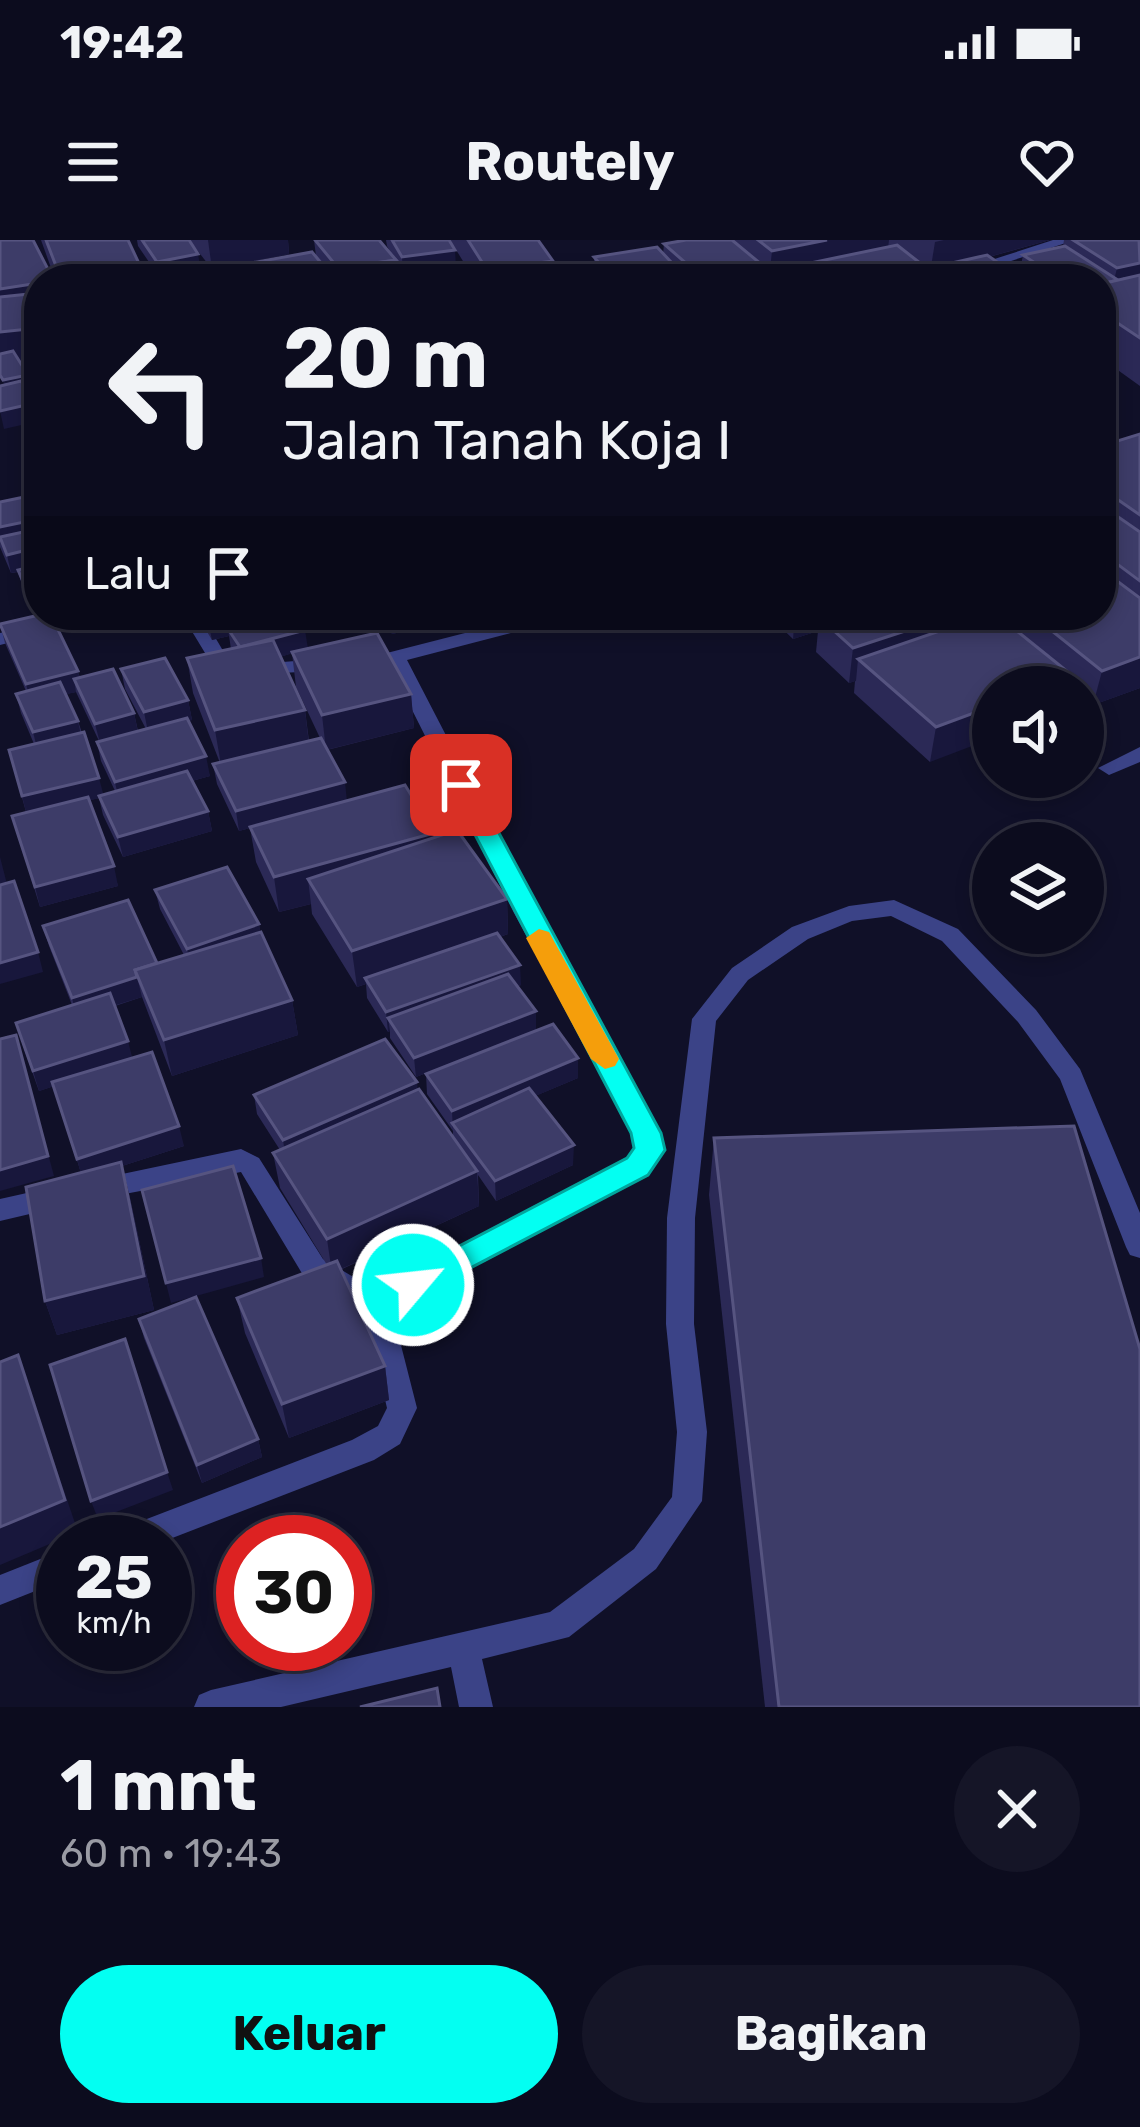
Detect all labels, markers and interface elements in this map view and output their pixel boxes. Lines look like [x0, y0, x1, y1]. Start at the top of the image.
text: 19:42 [60, 16, 184, 69]
icon: menu [60, 129, 126, 195]
icon: heart [1014, 129, 1080, 195]
text: Routely [465, 130, 675, 194]
text: 20 m [282, 308, 489, 408]
icon: left [84, 312, 240, 468]
text: Jalan Tanah Koja I [282, 409, 731, 473]
icon: arrive [196, 540, 262, 606]
text: Lalu [84, 547, 172, 600]
map controls [972, 666, 1104, 954]
button: sound [972, 666, 1104, 798]
pin [410, 734, 512, 836]
icon: arrive [428, 752, 494, 818]
button: layers [972, 822, 1104, 954]
position arrow [350, 1222, 476, 1348]
speed limit sign: 30 [216, 1515, 372, 1671]
text: 25 [75, 1542, 153, 1613]
text: km/h [77, 1605, 151, 1641]
text: 1 mnt [60, 1743, 257, 1828]
button: close [954, 1746, 1080, 1872]
text: 60 m · 19:43 [60, 1831, 282, 1877]
button: Keluar [60, 1965, 558, 2103]
button: Bagikan [582, 1965, 1080, 2103]

